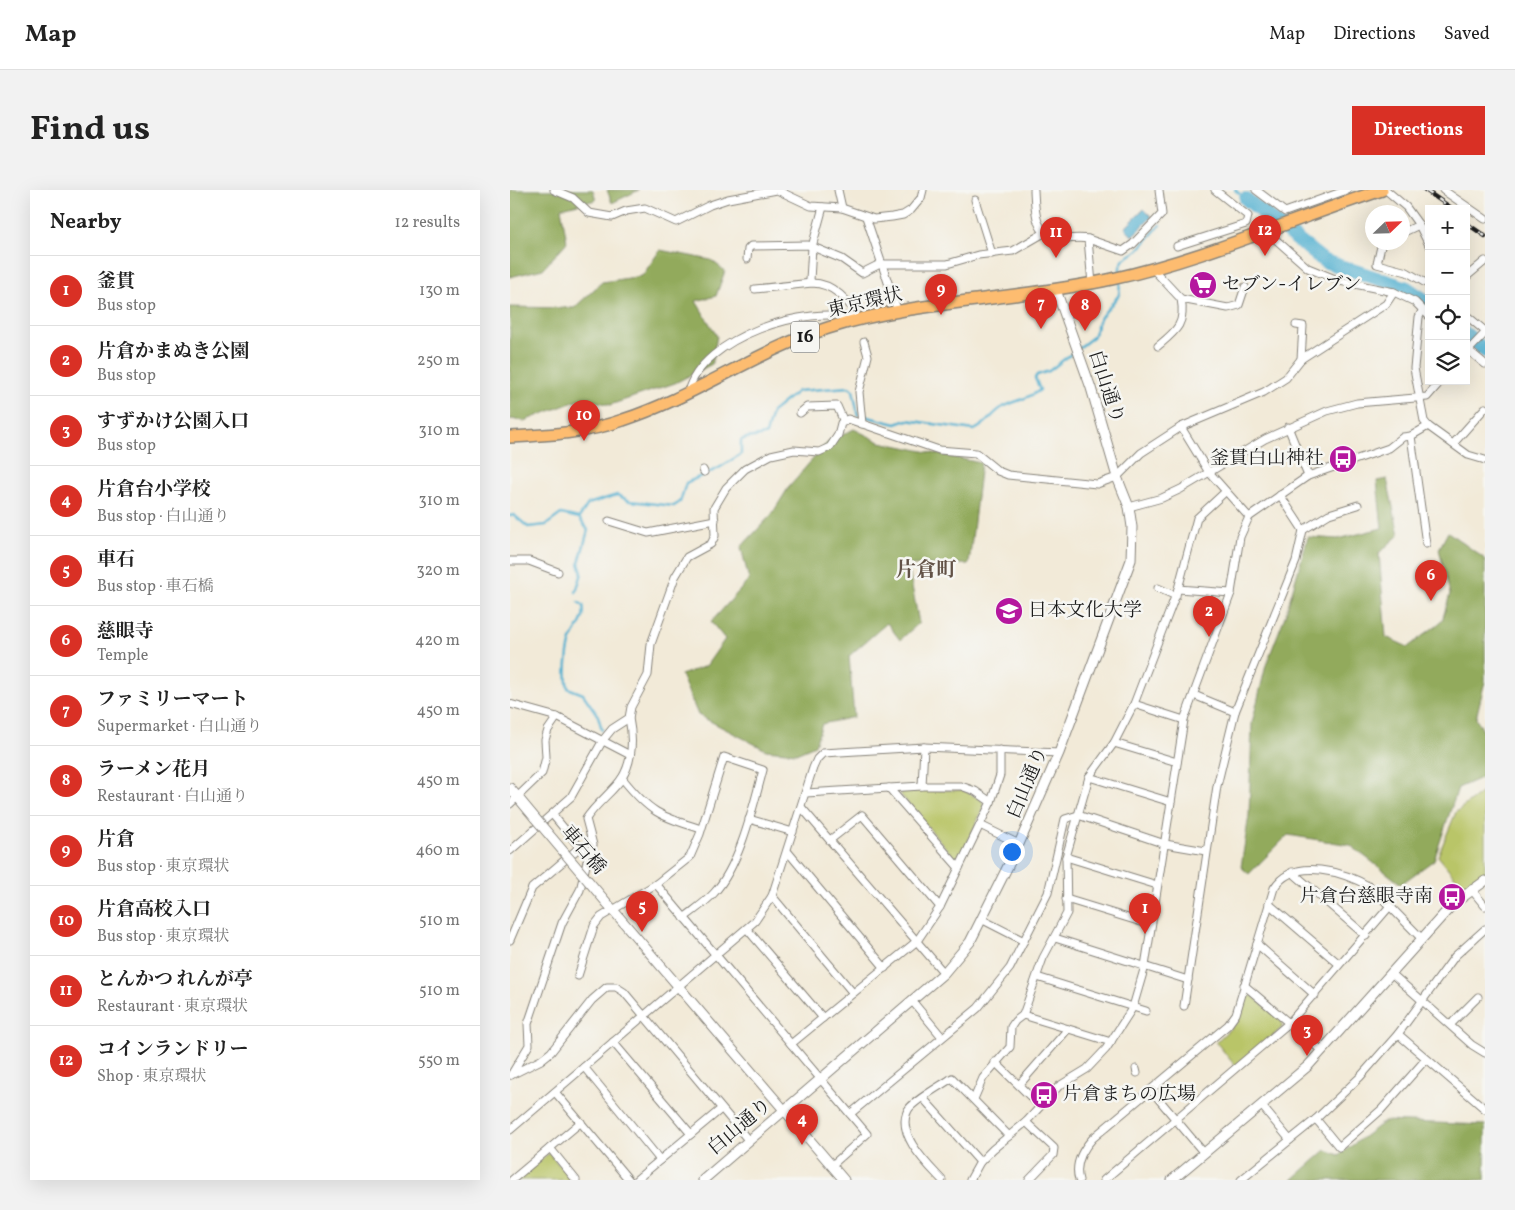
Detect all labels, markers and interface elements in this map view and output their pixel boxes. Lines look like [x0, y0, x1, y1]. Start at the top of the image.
text: Map [25, 18, 76, 52]
text: Map [1269, 22, 1305, 47]
text: Directions [1333, 22, 1416, 47]
text: Saved [1444, 22, 1490, 47]
text: Find us [30, 106, 150, 154]
button: Directions [1352, 106, 1485, 155]
north arrow [1365, 205, 1410, 250]
map controls [1425, 205, 1470, 385]
button: + [1425, 205, 1470, 250]
text: Nearby [50, 208, 121, 237]
text: 12 results [395, 212, 460, 234]
pin: 12 [1249, 215, 1281, 256]
pin: 11 [1040, 217, 1072, 258]
button: − [1425, 250, 1470, 295]
text: 釜貫 [97, 269, 135, 295]
supermarket icon: セブン-イレブン [1188, 270, 1218, 300]
place label: セブン-イレブン [1222, 272, 1361, 298]
pin: 9 [925, 274, 957, 315]
text: 1 [63, 280, 69, 302]
text: 130 m [419, 280, 460, 302]
street label: 東京環状 [825, 282, 905, 324]
pin: 7 [1025, 288, 1057, 329]
pin: 8 [1069, 290, 1101, 331]
text: Bus stop [97, 295, 156, 317]
button: locate [1425, 295, 1470, 340]
road number: 16 [791, 322, 819, 352]
text: 片倉かまぬき公園 [97, 339, 249, 365]
button: layers [1425, 340, 1470, 385]
street label: 白山通り [1082, 347, 1130, 427]
text: 2 [62, 350, 70, 372]
text: 250 m [417, 350, 460, 372]
text: Bus stop [97, 365, 156, 387]
pin: 10 [568, 400, 600, 441]
text: すずかけ公園入口 [97, 409, 249, 435]
text: 3 [62, 420, 70, 442]
text: 310 m [419, 420, 460, 442]
text: Bus stop [97, 435, 156, 457]
bus stop icon: 釜貫白山神社 [1328, 444, 1358, 474]
place label: 釜貫白山神社 [1210, 446, 1324, 472]
text: 片倉台小学校 [97, 477, 211, 503]
text: 4 [61, 490, 71, 512]
text: 310 m [419, 490, 460, 512]
text: Bus stop · 白山通り [97, 506, 230, 528]
text: 車石 [97, 547, 135, 573]
district label: 片倉町 [896, 557, 957, 585]
text: 5 [62, 560, 70, 582]
text: 320 m [416, 560, 460, 582]
pin: 6 [1415, 560, 1447, 601]
text: Bus stop · 車石橋 [97, 576, 214, 598]
school or university icon: 日本文化大学 [994, 596, 1024, 626]
pin: 2 [1193, 596, 1225, 637]
place label: 日本文化大学 [1028, 598, 1142, 624]
text: 慈眼寺 [97, 619, 154, 645]
text: 6 [62, 630, 70, 652]
text: 420 m [415, 630, 460, 652]
text: Temple [97, 645, 148, 667]
text: ファミリーマート [97, 687, 249, 713]
text: 7 [62, 700, 70, 722]
text: 450 m [417, 700, 460, 722]
text: Supermarket · 白山通り [97, 716, 262, 738]
street label: 白山通り [1001, 743, 1055, 823]
text: ラーメン花月 [97, 757, 210, 783]
text: 8 [62, 770, 70, 792]
text: 450 m [417, 770, 460, 792]
text: Restaurant · 白山通り [97, 786, 248, 808]
street label: 車石橋 [555, 820, 611, 880]
text: 片倉 [97, 827, 135, 853]
your location [999, 839, 1025, 865]
text: 9 [62, 840, 70, 862]
text: 460 m [416, 840, 460, 862]
text: Bus stop · 東京環状 [97, 856, 230, 878]
bus stop icon: 片倉台慈眼寺南 [1437, 882, 1467, 912]
place label: 片倉台慈眼寺南 [1300, 884, 1433, 910]
pin: 5 [626, 891, 658, 932]
pin: 1 [1129, 893, 1161, 934]
text: 片倉高校入口 [97, 897, 211, 923]
text: 10 [58, 910, 74, 932]
text: 510 m [419, 910, 460, 932]
text: Bus stop · 東京環状 [97, 926, 230, 948]
text: とんかつ れんが亭 [97, 967, 253, 993]
text: 11 [60, 980, 72, 1002]
text: 510 m [419, 980, 460, 1002]
text: Restaurant · 東京環状 [97, 996, 248, 1018]
pin: 3 [1291, 1015, 1323, 1056]
text: コインランドリー [97, 1037, 248, 1063]
text: 12 [59, 1050, 73, 1072]
text: 550 m [418, 1050, 460, 1072]
text: Shop · 東京環状 [97, 1066, 207, 1088]
bus stop icon: 片倉まちの広場 [1029, 1080, 1059, 1110]
place label: 片倉まちの広場 [1063, 1082, 1196, 1108]
street label: 白山通り [703, 1093, 777, 1161]
pin: 4 [786, 1104, 818, 1145]

